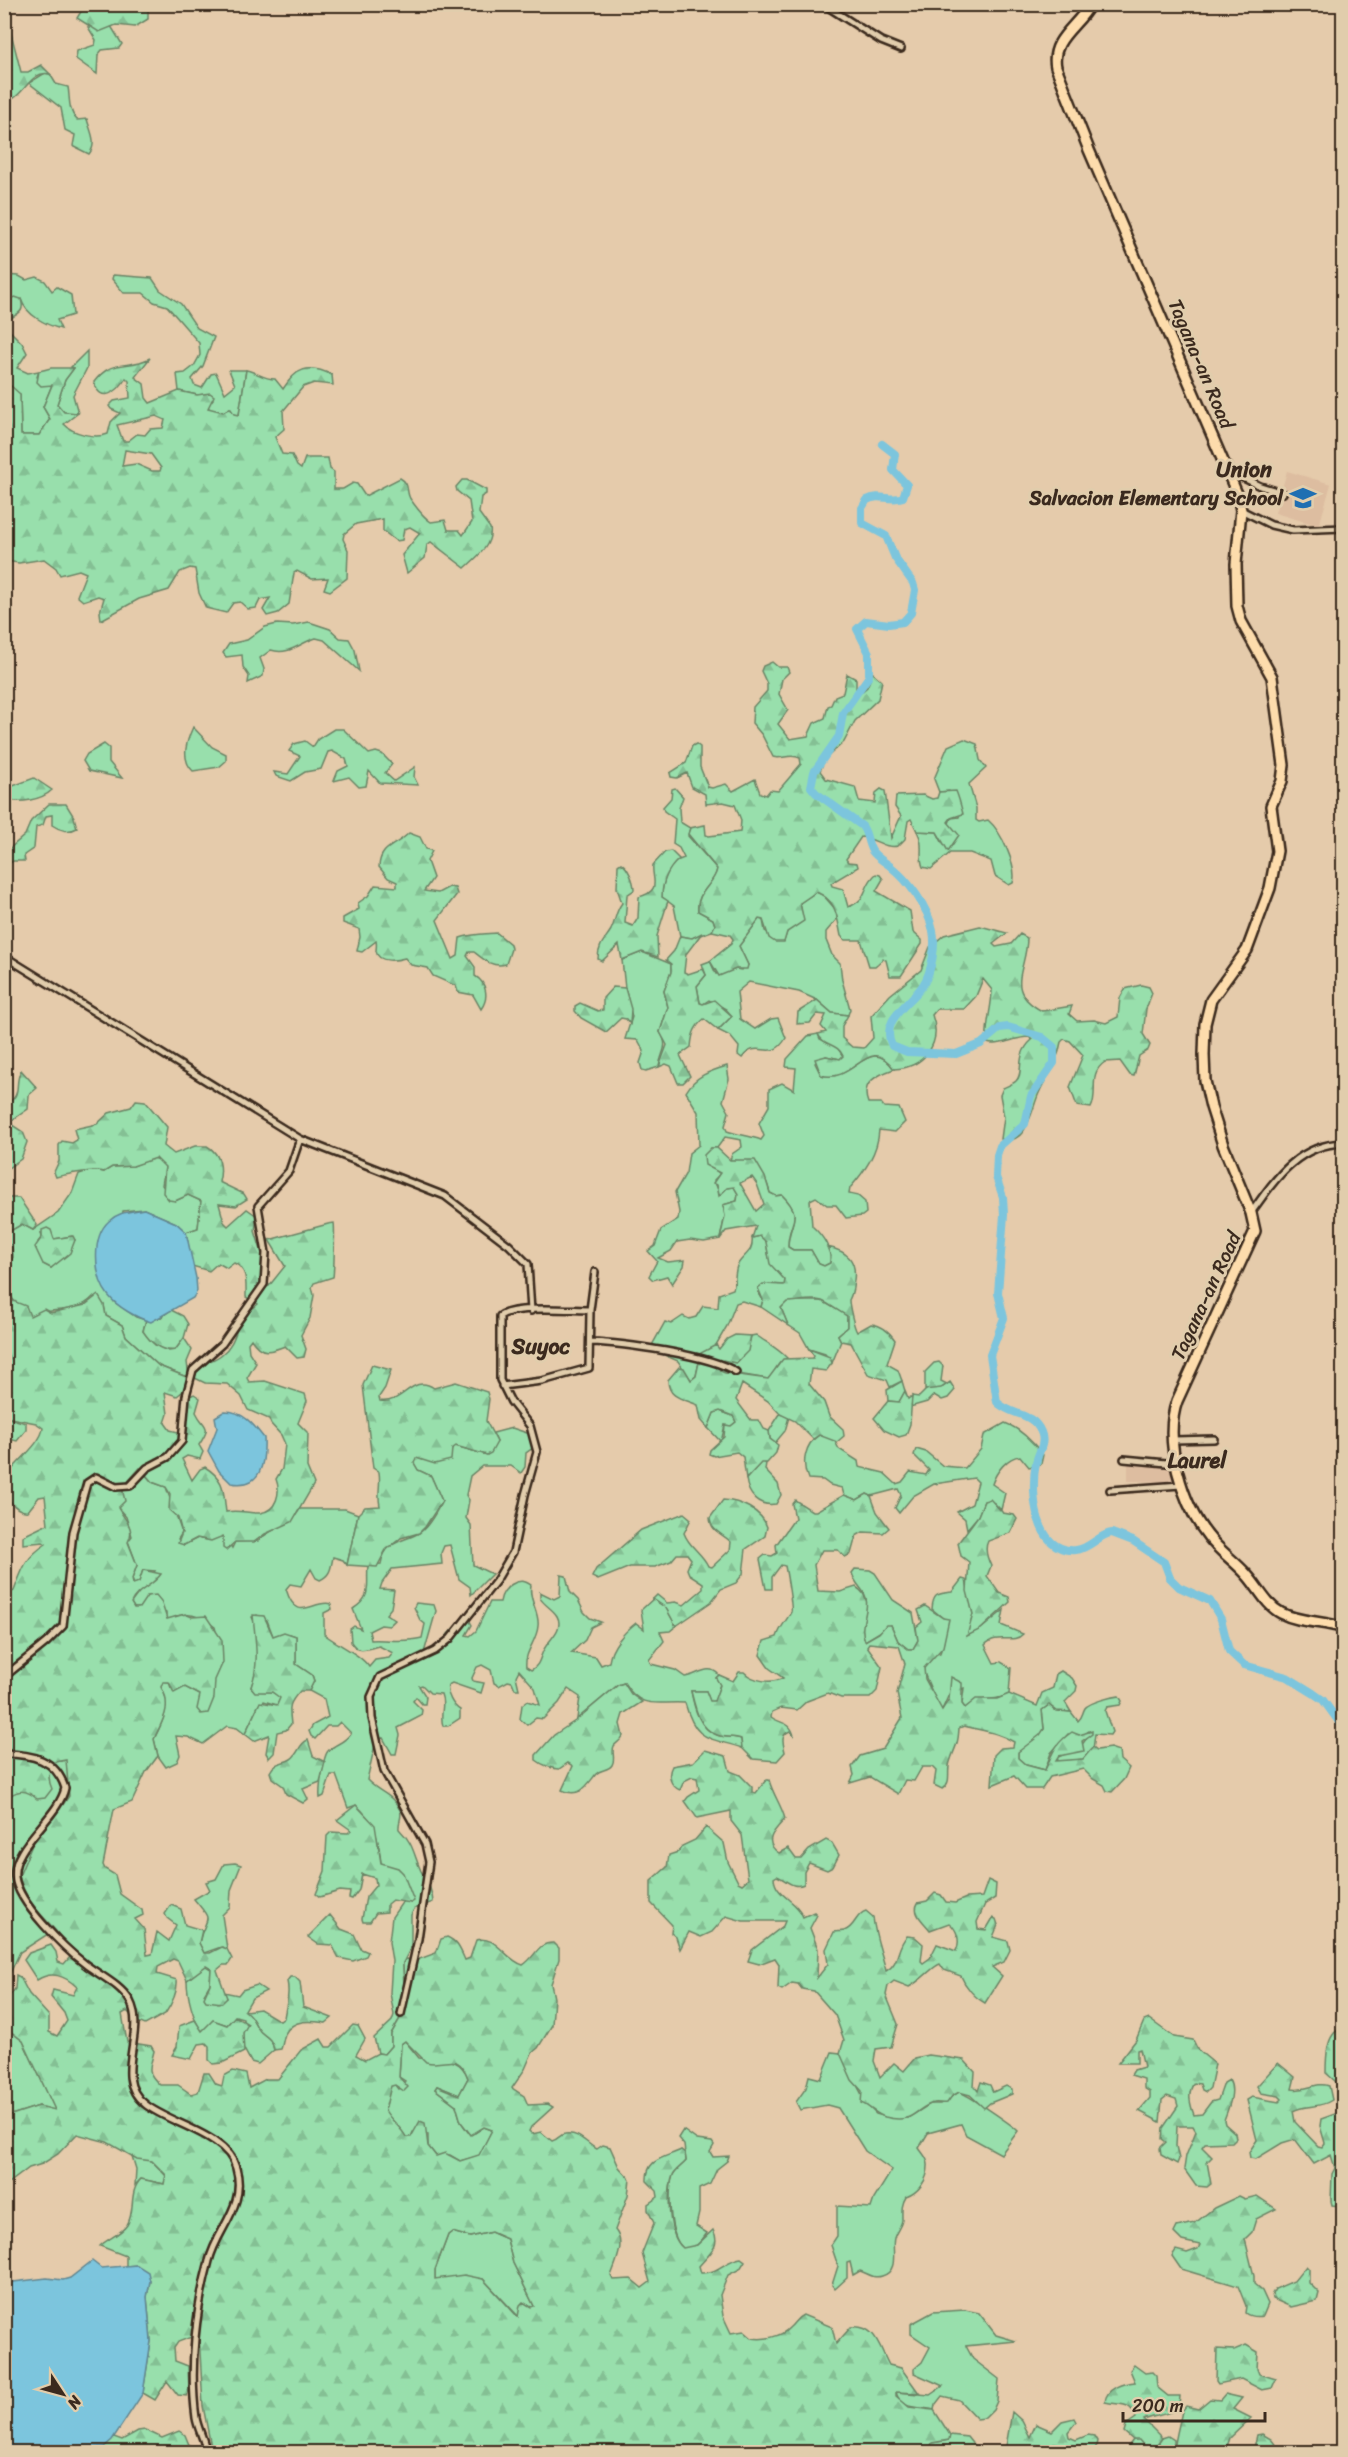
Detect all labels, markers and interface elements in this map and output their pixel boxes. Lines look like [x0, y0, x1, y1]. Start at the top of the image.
street label: Tagana-an Road [1158, 293, 1245, 436]
district label: Union [1216, 450, 1272, 489]
place label: Salvacion Elementary School [1028, 481, 1284, 516]
school or university icon: Salvacion Elementary School [1288, 483, 1318, 513]
street label: Tagana-an Road [1161, 1224, 1252, 1366]
district label: Suyoc [510, 1327, 571, 1366]
district label: Laurel [1168, 1441, 1228, 1480]
north arrow [33, 2364, 93, 2424]
scale bar [1123, 2385, 1266, 2423]
text: N [59, 2389, 90, 2416]
text: 200 m [1132, 2390, 1184, 2422]

